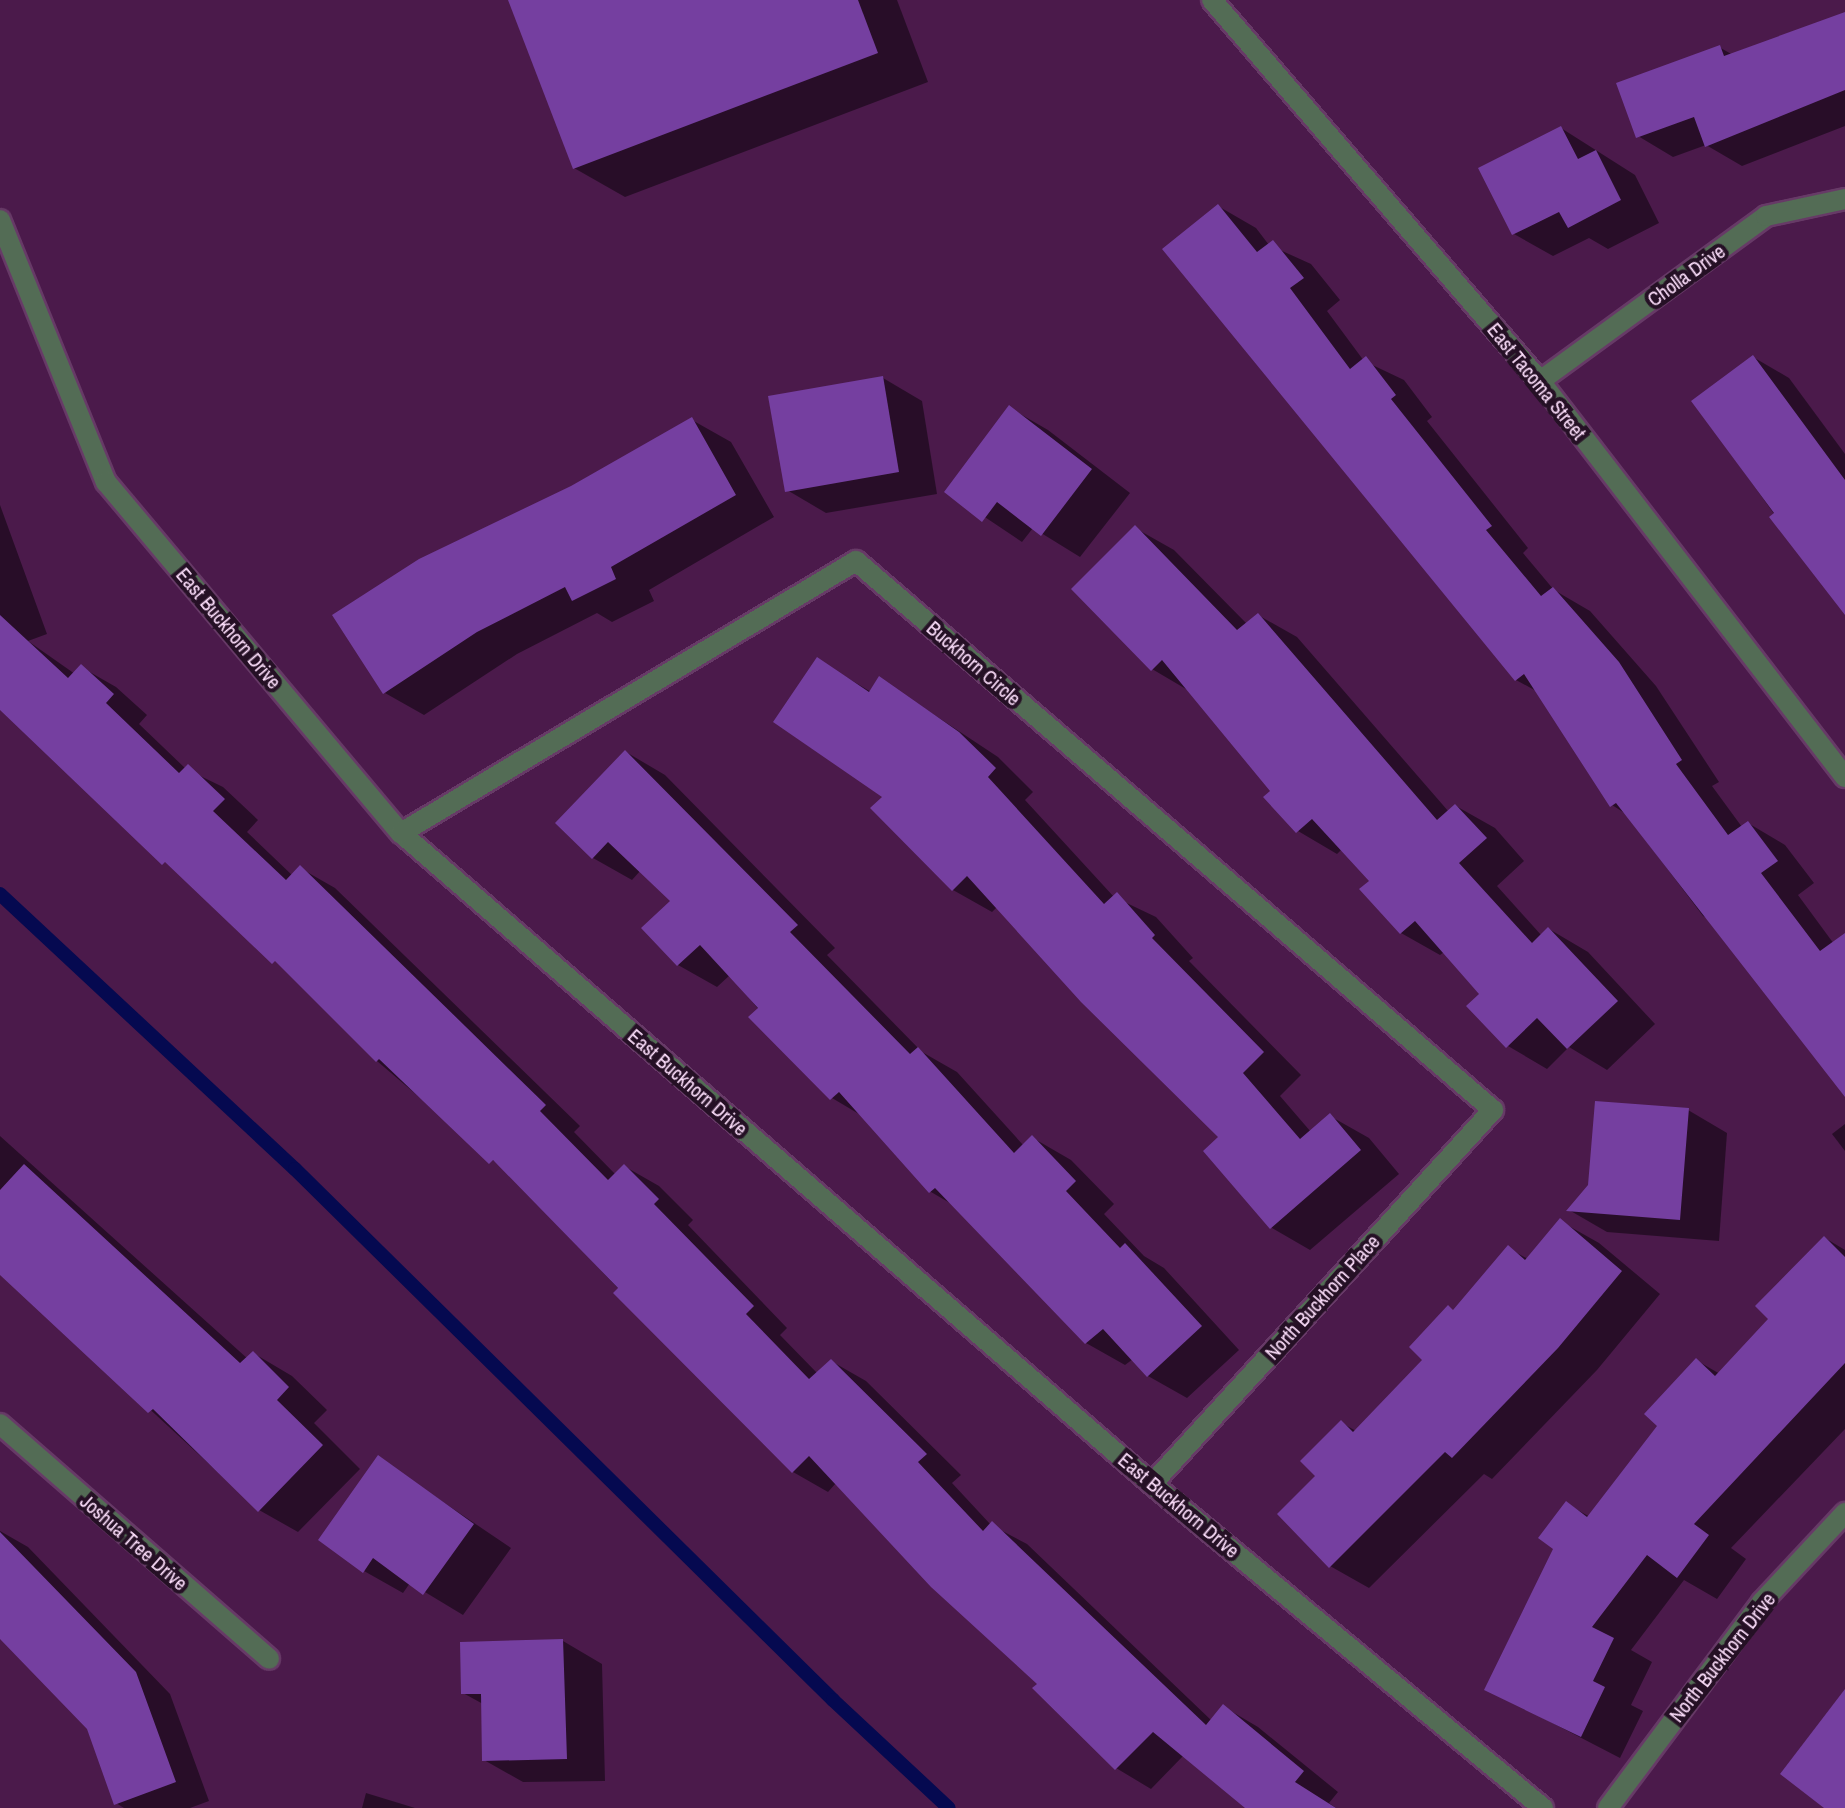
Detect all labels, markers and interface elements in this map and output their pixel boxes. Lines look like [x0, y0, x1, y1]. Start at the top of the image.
street label: Cholla Drive [1642, 239, 1730, 311]
street label: East Tacoma Street [1483, 318, 1591, 444]
street label: East Buckhorn Drive [171, 563, 287, 693]
street label: Buckhorn Circle [922, 616, 1026, 710]
street label: East Buckhorn Drive [623, 1024, 753, 1140]
street label: North Buckhorn Place [1260, 1230, 1384, 1364]
street label: East Buckhorn Drive [1114, 1447, 1244, 1563]
street label: Joshua Tree Drive [75, 1489, 193, 1595]
street label: North Buckhorn Drive [1664, 1587, 1780, 1727]

